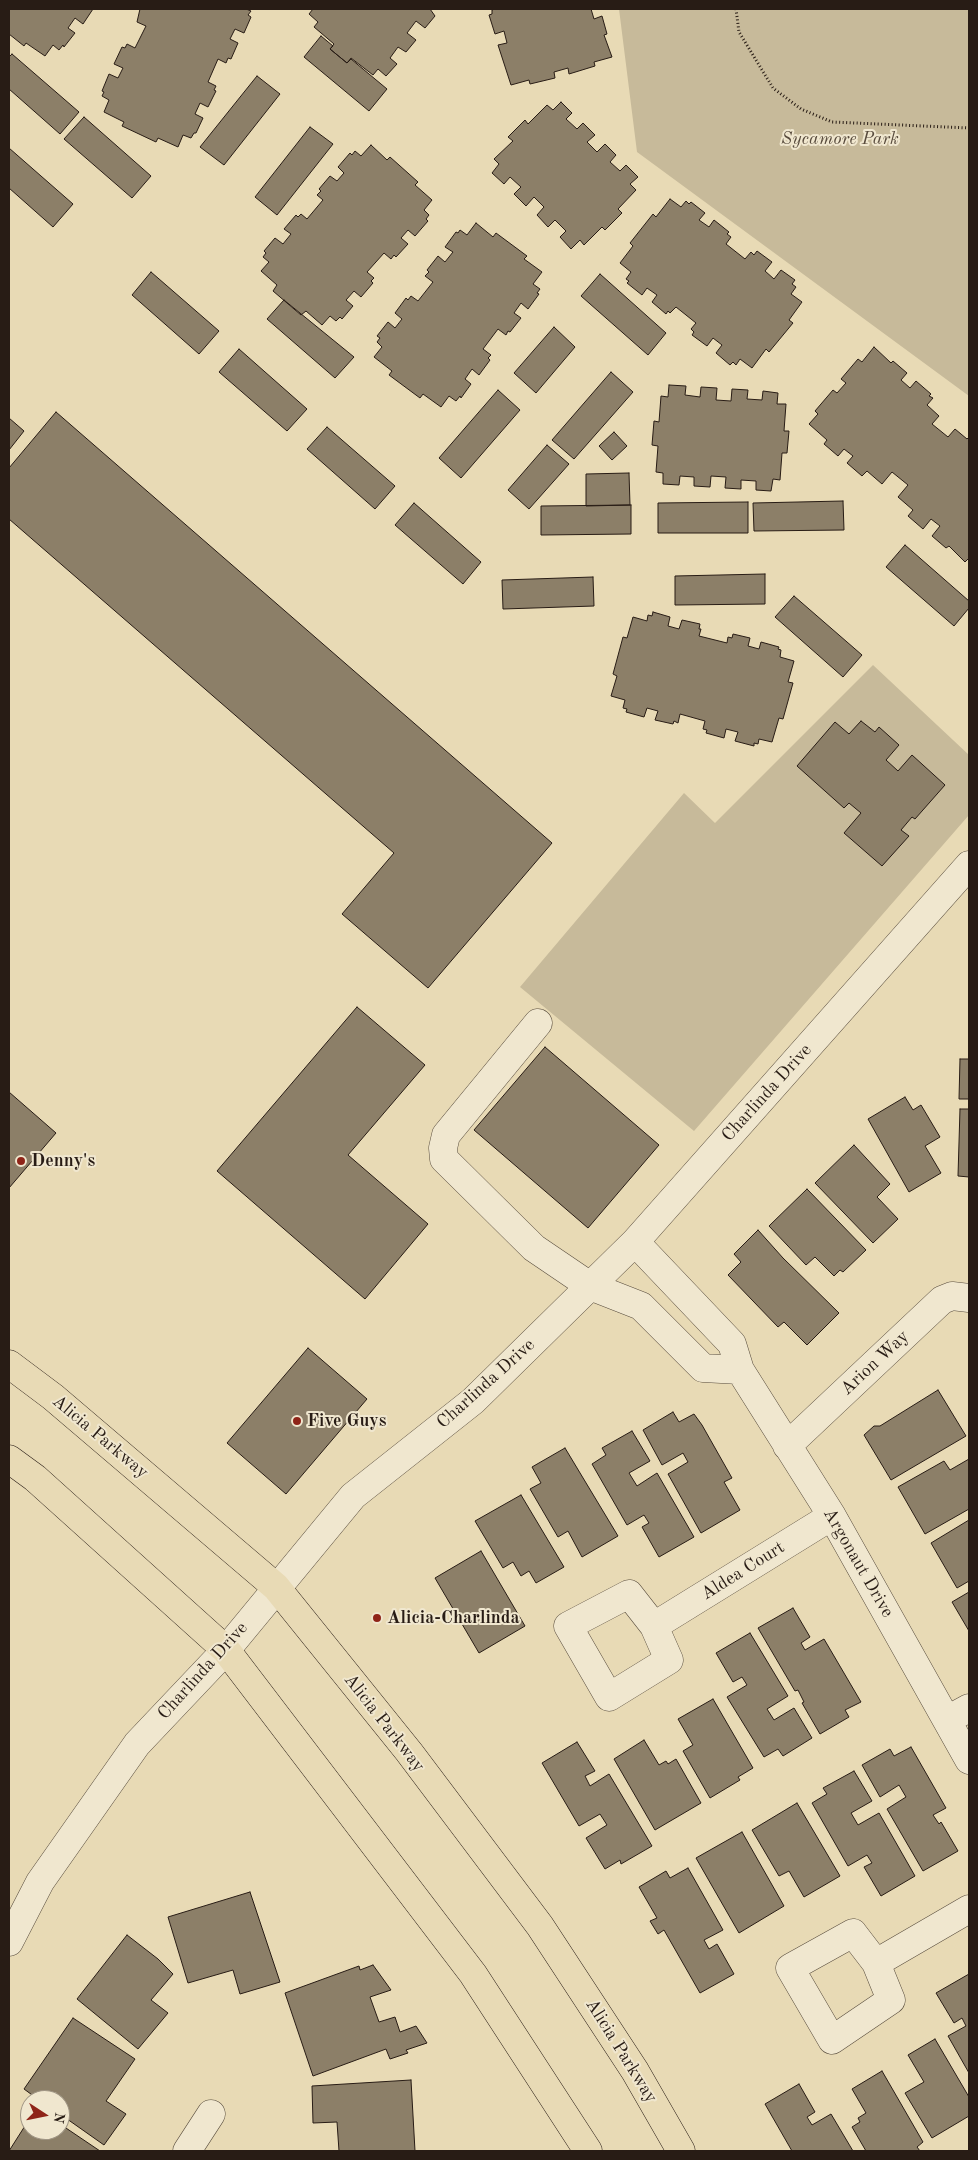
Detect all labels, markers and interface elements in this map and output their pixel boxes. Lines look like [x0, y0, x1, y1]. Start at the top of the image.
park label: Sycamore Park [781, 128, 899, 150]
street label: Charlinda Drive [717, 1040, 817, 1146]
place label: Denny's [31, 1150, 95, 1172]
marker: Denny's [15, 1155, 27, 1167]
street label: Arion Way [836, 1326, 914, 1400]
street label: Charlinda Drive [433, 1334, 539, 1434]
street label: Alicia Parkway [48, 1391, 152, 1483]
place label: Five Guys [307, 1410, 386, 1432]
marker: Five Guys [291, 1415, 303, 1427]
street label: Argonaut Drive [818, 1505, 898, 1621]
street label: Aldea Court [697, 1537, 789, 1605]
place label: Alicia-Charlinda [387, 1607, 520, 1629]
marker: Alicia-Charlinda [371, 1612, 383, 1624]
street label: Charlinda Drive [153, 1618, 253, 1724]
street label: Alicia Parkway [339, 1670, 429, 1776]
street label: Alicia Parkway [580, 1995, 662, 2107]
north arrow [20, 2090, 70, 2140]
text: N [51, 2111, 67, 2124]

